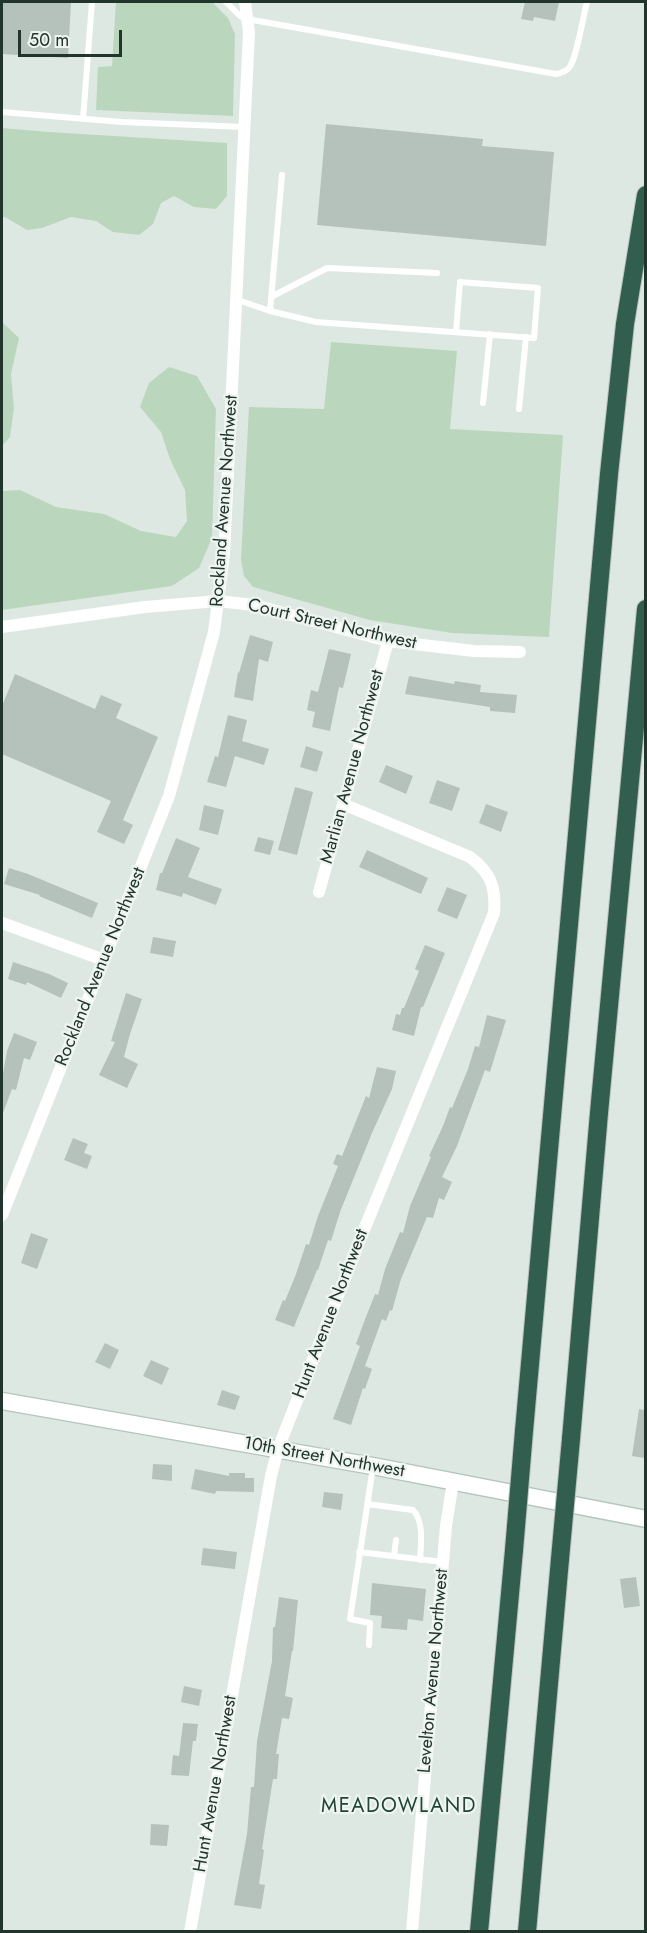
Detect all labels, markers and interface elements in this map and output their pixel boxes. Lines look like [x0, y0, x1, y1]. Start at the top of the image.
scale bar [21, 18, 124, 56]
text: 50 m [29, 27, 69, 53]
street label: Rockland Avenue Northwest [207, 394, 243, 608]
street label: Court Street Northwest [246, 595, 418, 655]
street label: Marlian Avenue Northwest [317, 668, 389, 866]
street label: Rockland Avenue Northwest [51, 865, 151, 1069]
street label: Hunt Avenue Northwest [289, 1226, 373, 1402]
street label: 10th Street Northwest [242, 1433, 406, 1483]
street label: Levelton Avenue Northwest [414, 1568, 454, 1774]
street label: Hunt Avenue Northwest [190, 1694, 242, 1874]
district label: MEADOWLAND [321, 1795, 477, 1819]

